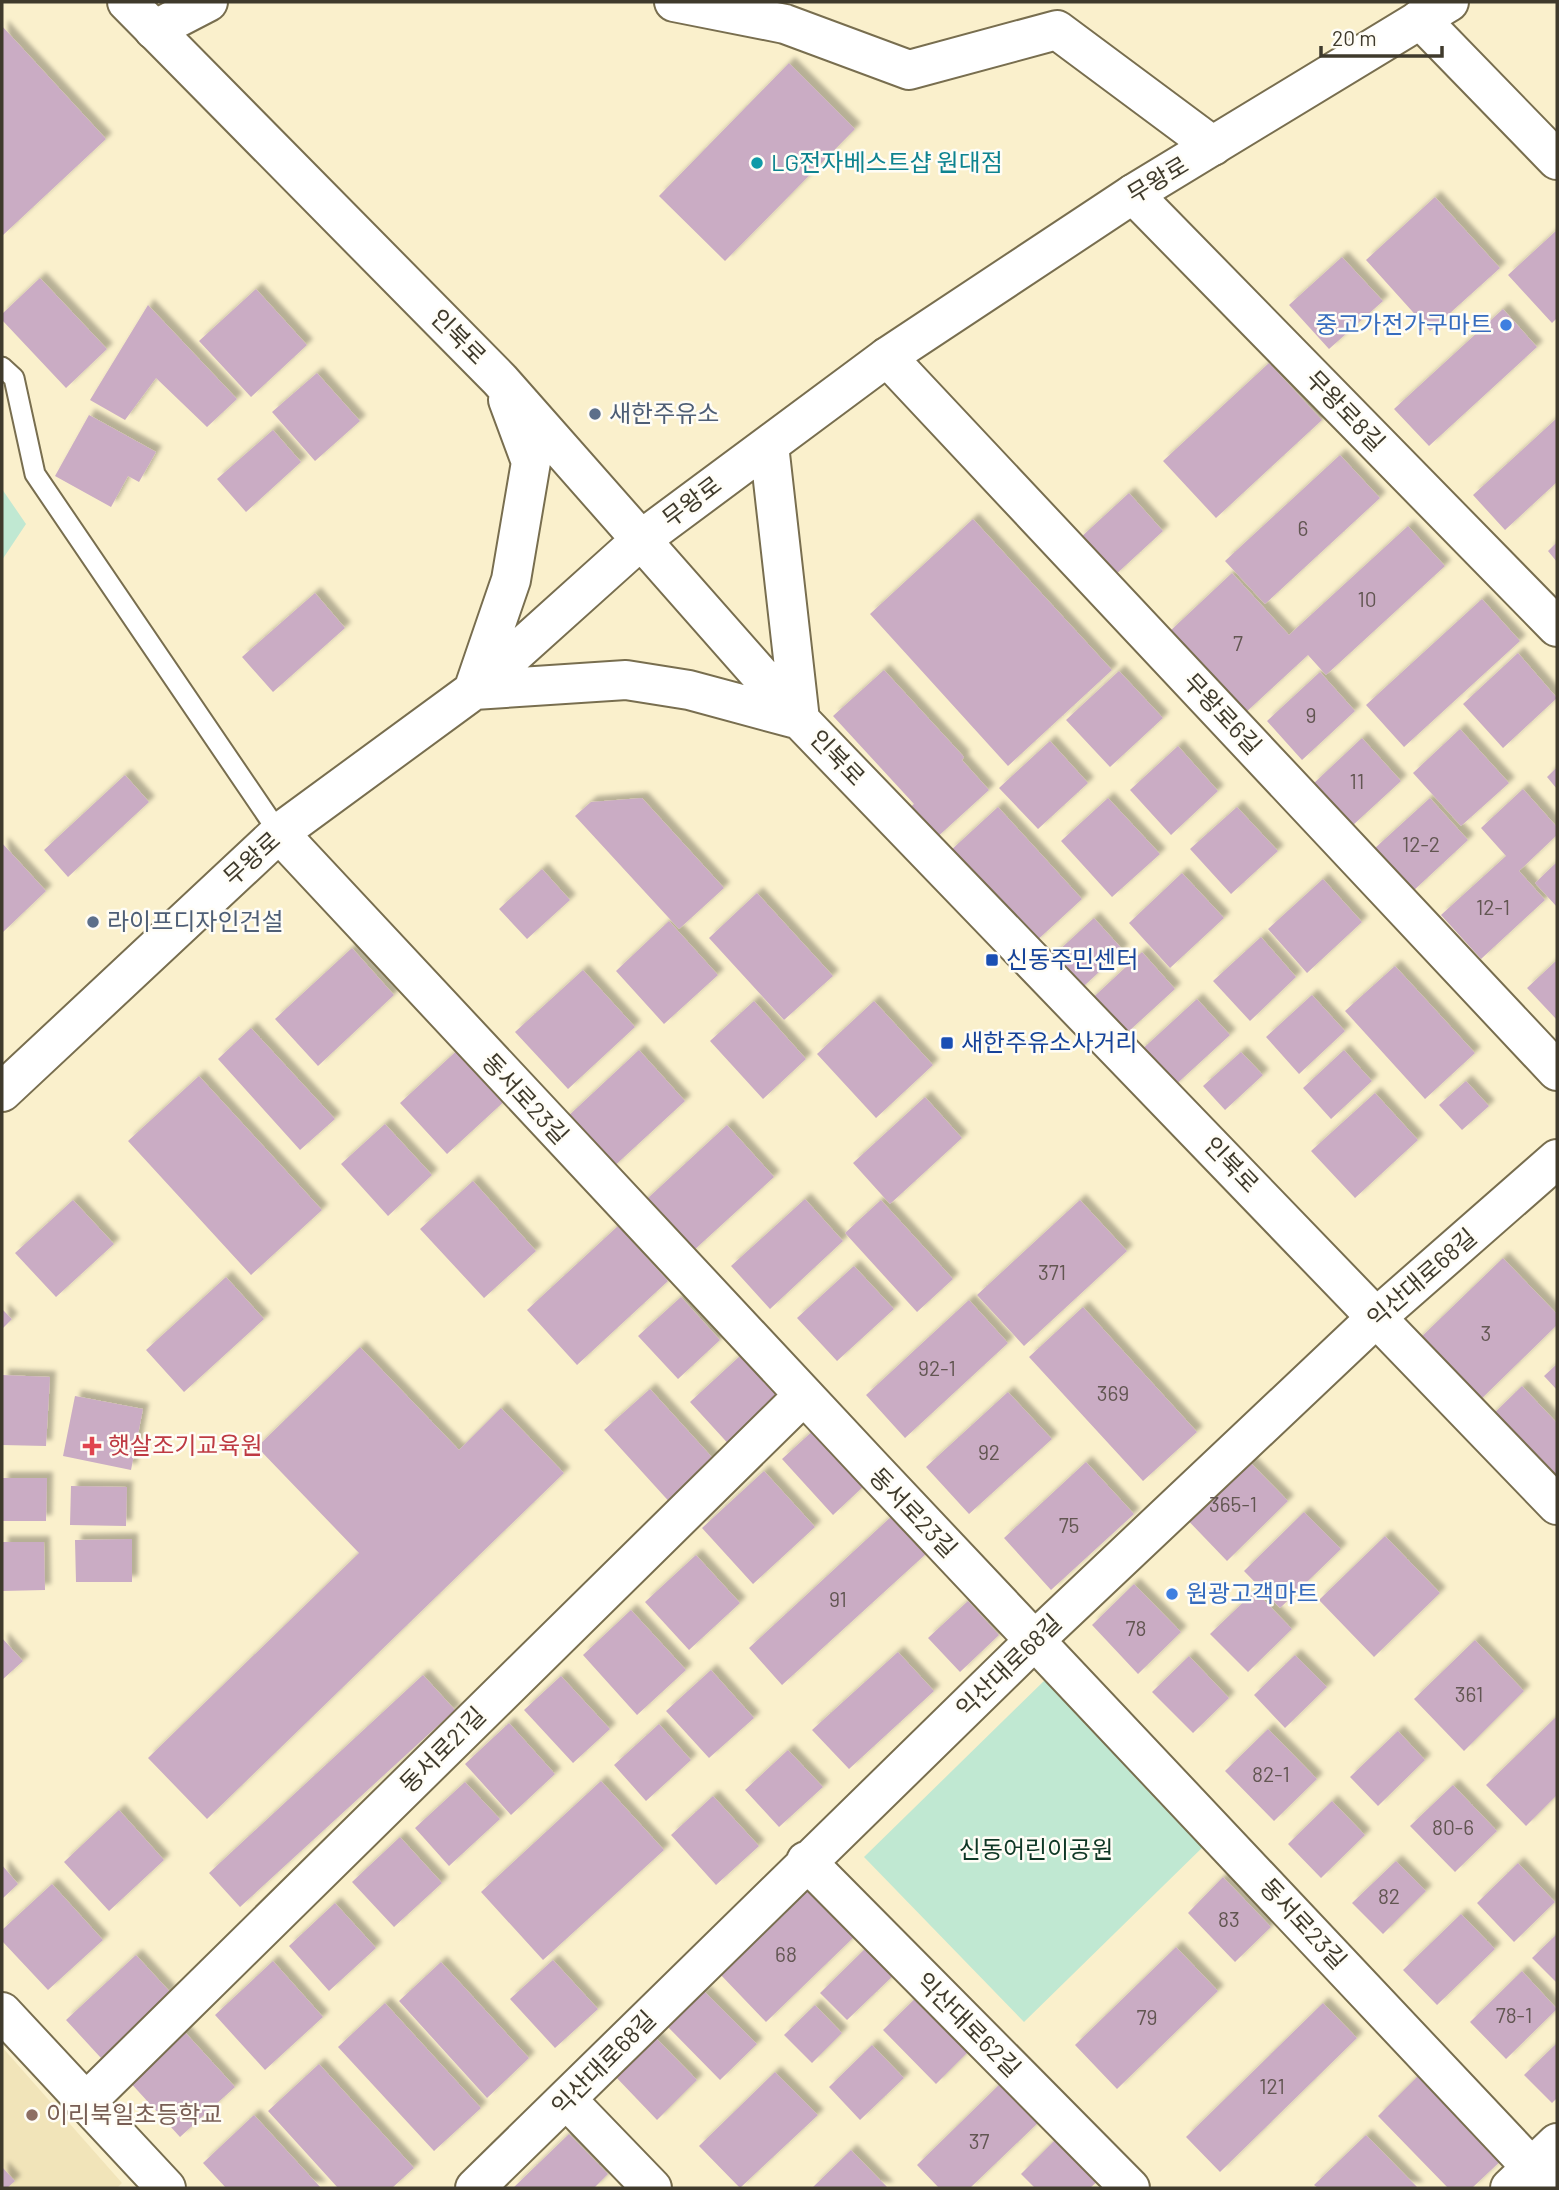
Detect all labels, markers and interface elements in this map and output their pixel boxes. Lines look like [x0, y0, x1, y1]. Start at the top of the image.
scale bar [1321, 14, 1442, 58]
text: 20 m [1332, 25, 1377, 50]
place label: LG전자베스트샵 원대점 [771, 147, 1003, 176]
street label: 무왕로 [1121, 149, 1193, 208]
marker: LG전자베스트샵 원대점 [749, 155, 765, 171]
street label: 인북로 [425, 302, 493, 370]
place label: 중고가전가구마트 [1315, 309, 1492, 338]
marker: 중고가전가구마트 [1498, 317, 1514, 333]
street label: 무왕로8길 [1301, 364, 1392, 456]
place label: 새한주유소 [609, 398, 719, 427]
marker: 새한주유소 [587, 406, 603, 422]
street label: 무왕로 [656, 469, 726, 532]
house number: 6 [1298, 515, 1308, 540]
house number: 10 [1357, 586, 1377, 611]
house number: 7 [1233, 630, 1243, 655]
street label: 무왕로6길 [1178, 666, 1268, 760]
house number: 9 [1306, 702, 1316, 727]
street label: 인북로 [805, 723, 872, 791]
house number: 11 [1350, 768, 1364, 793]
street label: 무왕로 [217, 825, 285, 891]
house number: 12-2 [1402, 831, 1440, 856]
house number: 12-1 [1476, 894, 1510, 919]
place label: 라이프디자인건설 [107, 906, 284, 935]
marker: 라이프디자인건설 [85, 914, 101, 930]
place label: 신동주민센터 [1006, 944, 1138, 973]
marker: 신동주민센터 [984, 952, 1000, 968]
place label: 새한주유소사거리 [961, 1027, 1138, 1056]
marker: 새한주유소사거리 [939, 1035, 955, 1051]
street label: 동서로23길 [477, 1047, 575, 1149]
street label: 인북로 [1199, 1130, 1266, 1198]
street label: 익산대로68길 [1360, 1222, 1482, 1332]
house number: 371 [1038, 1259, 1066, 1284]
house number: 3 [1481, 1320, 1491, 1345]
house number: 92-1 [918, 1355, 956, 1380]
house number: 369 [1097, 1380, 1129, 1405]
place label: 햇살조기교육원 [108, 1430, 263, 1459]
marker: 햇살조기교육원 [82, 1436, 102, 1456]
house number: 92 [978, 1439, 1000, 1464]
street label: 동서로23길 [864, 1461, 964, 1563]
house number: 365-1 [1209, 1491, 1257, 1516]
house number: 75 [1059, 1512, 1079, 1537]
place label: 원광고객마트 [1186, 1578, 1318, 1607]
house number: 91 [829, 1586, 847, 1611]
marker: 원광고객마트 [1164, 1586, 1180, 1602]
street label: 익산대로68길 [949, 1608, 1067, 1722]
house number: 78 [1126, 1615, 1146, 1640]
house number: 361 [1455, 1681, 1483, 1706]
street label: 동서로21길 [393, 1700, 491, 1798]
house number: 82-1 [1252, 1761, 1290, 1786]
house number: 80-6 [1432, 1814, 1474, 1839]
park label: 신동어린이공원 [959, 1834, 1113, 1863]
street label: 동서로23길 [1255, 1872, 1353, 1974]
house number: 82 [1378, 1883, 1400, 1908]
house number: 83 [1218, 1906, 1240, 1931]
house number: 68 [775, 1941, 797, 1966]
street label: 익산대로62길 [911, 1966, 1027, 2082]
house number: 78-1 [1496, 2002, 1532, 2027]
street label: 익산대로68길 [545, 2004, 661, 2120]
house number: 79 [1137, 2004, 1157, 2029]
house number: 121 [1259, 2073, 1285, 2098]
place label: 이리북일초등학교 [46, 2099, 223, 2128]
marker: 이리북일초등학교 [24, 2107, 40, 2123]
house number: 37 [969, 2128, 989, 2153]

